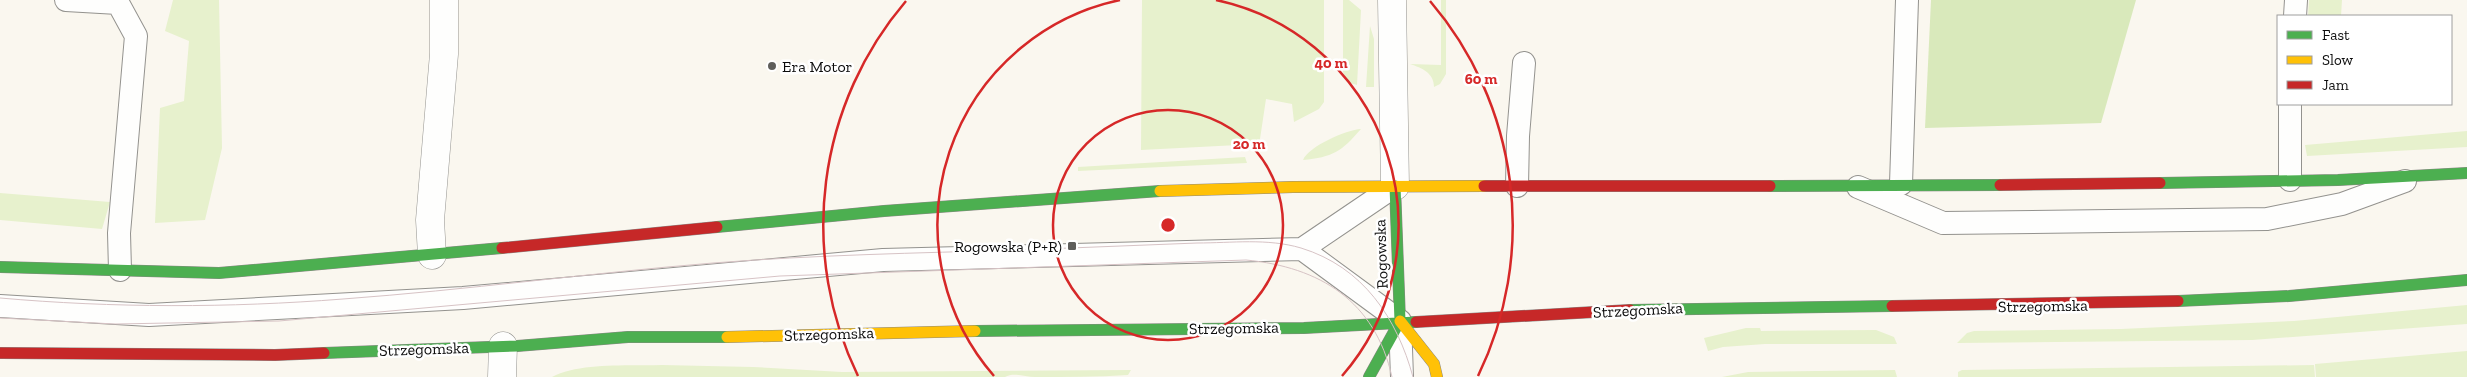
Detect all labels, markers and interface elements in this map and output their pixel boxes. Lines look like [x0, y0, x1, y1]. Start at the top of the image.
legend [2277, 15, 2452, 105]
text: Fast [2322, 26, 2350, 44]
text: Slow [2322, 51, 2354, 69]
text: 40 m [1314, 54, 1348, 72]
place label: Era Motor [782, 57, 853, 76]
marker: Era Motor [766, 60, 778, 72]
text: 60 m [1465, 70, 1497, 88]
text: Jam [2322, 76, 2349, 94]
text: 20 m [1233, 135, 1265, 153]
centre of rings [1159, 216, 1177, 234]
street label: Rogowska [1370, 218, 1392, 289]
place label: Rogowska (P+R) [954, 237, 1062, 256]
marker: Rogowska (P+R) [1066, 240, 1078, 252]
street label: Strzegomska [1998, 296, 2088, 316]
street label: Strzegomska [1593, 298, 1684, 322]
street label: Strzegomska [1189, 318, 1279, 338]
street label: Strzegomska [784, 323, 875, 345]
street label: Strzegomska [379, 338, 470, 360]

